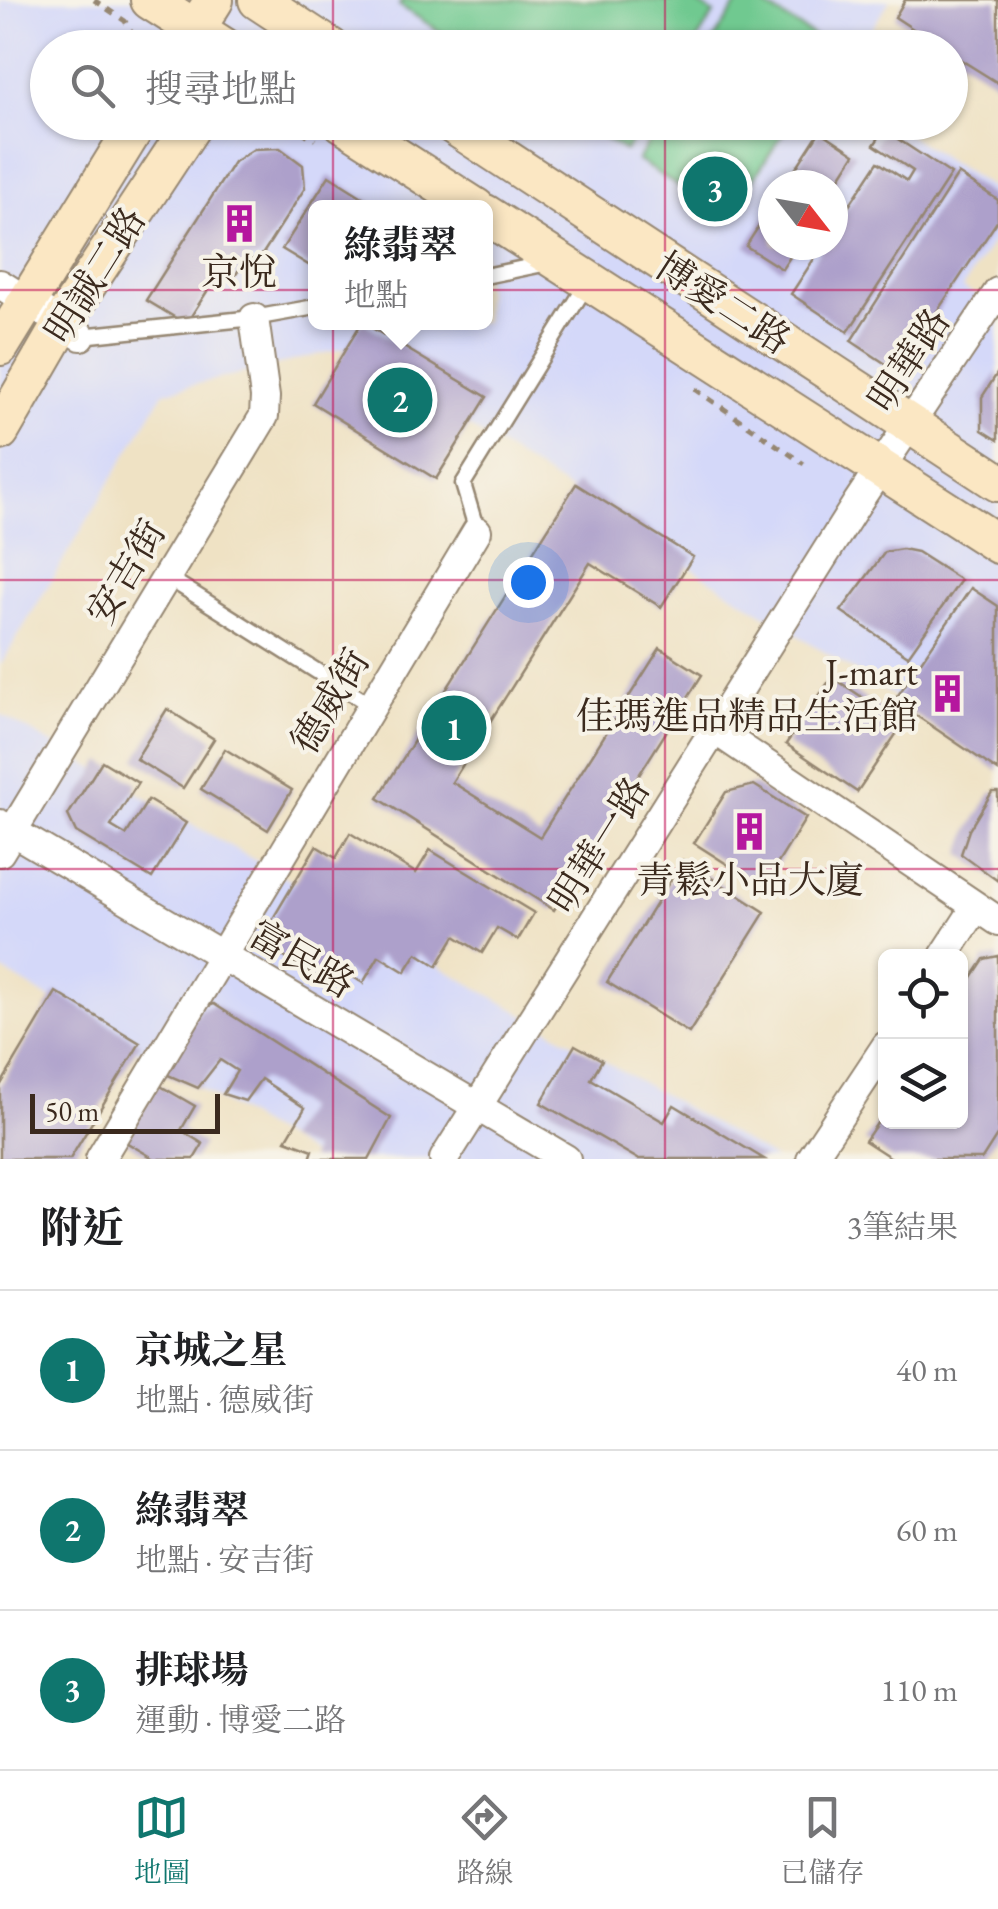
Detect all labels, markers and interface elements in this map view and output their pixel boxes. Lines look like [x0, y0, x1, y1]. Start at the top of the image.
search box [30, 30, 968, 140]
icon: search [65, 58, 120, 113]
text: 搜尋地點 [145, 64, 297, 113]
pin: 3 [682, 152, 748, 226]
north arrow [758, 170, 848, 260]
street label: 明誠二路 [34, 197, 156, 352]
popup [308, 200, 493, 330]
building icon: 京悅 [218, 202, 260, 244]
text: 綠翡翠 [343, 220, 458, 269]
street label: 博愛二路 [646, 241, 800, 365]
place label: 京悅 [201, 247, 277, 296]
text: 地點 [343, 274, 408, 316]
street label: 明華路 [857, 299, 960, 421]
pin: 2 [368, 362, 432, 438]
street label: 安吉街 [75, 510, 176, 633]
your location [503, 557, 554, 608]
street label: 德威街 [279, 639, 380, 762]
place label: J-mart 佳瑪進品精品生活館 [576, 647, 918, 740]
building icon: J-mart 佳瑪進品精品生活館 [927, 673, 969, 715]
pin: 1 [422, 690, 486, 766]
street label: 明華一路 [538, 767, 660, 922]
building icon: 青鬆小品大廈 [729, 810, 771, 852]
place label: 青鬆小品大廈 [636, 855, 864, 904]
street label: 富民路 [241, 909, 364, 1008]
map controls [878, 949, 968, 1129]
button: locate [878, 949, 968, 1039]
button: layers [878, 1039, 968, 1129]
scale bar [30, 1089, 220, 1134]
text: 50 m [45, 1093, 99, 1129]
text: 附近 [40, 1200, 124, 1255]
text: 3筆結果 [847, 1206, 958, 1248]
text: 京城之星 [135, 1325, 287, 1374]
text: 1 [64, 1349, 81, 1391]
text: 40 m [896, 1349, 958, 1391]
text: 地點 · 德威街 [135, 1379, 314, 1421]
text: 綠翡翠 [135, 1485, 249, 1534]
text: 2 [64, 1509, 81, 1551]
text: 60 m [896, 1509, 958, 1551]
text: 地點 · 安吉街 [135, 1539, 314, 1581]
text: 排球場 [135, 1645, 249, 1694]
text: 3 [64, 1669, 81, 1711]
text: 110 m [881, 1669, 958, 1711]
text: 運動 · 博愛二路 [135, 1699, 346, 1741]
tab: 地圖 [134, 1790, 190, 1890]
tab: 路線 [457, 1790, 513, 1890]
tab: 已儲存 [780, 1790, 864, 1890]

